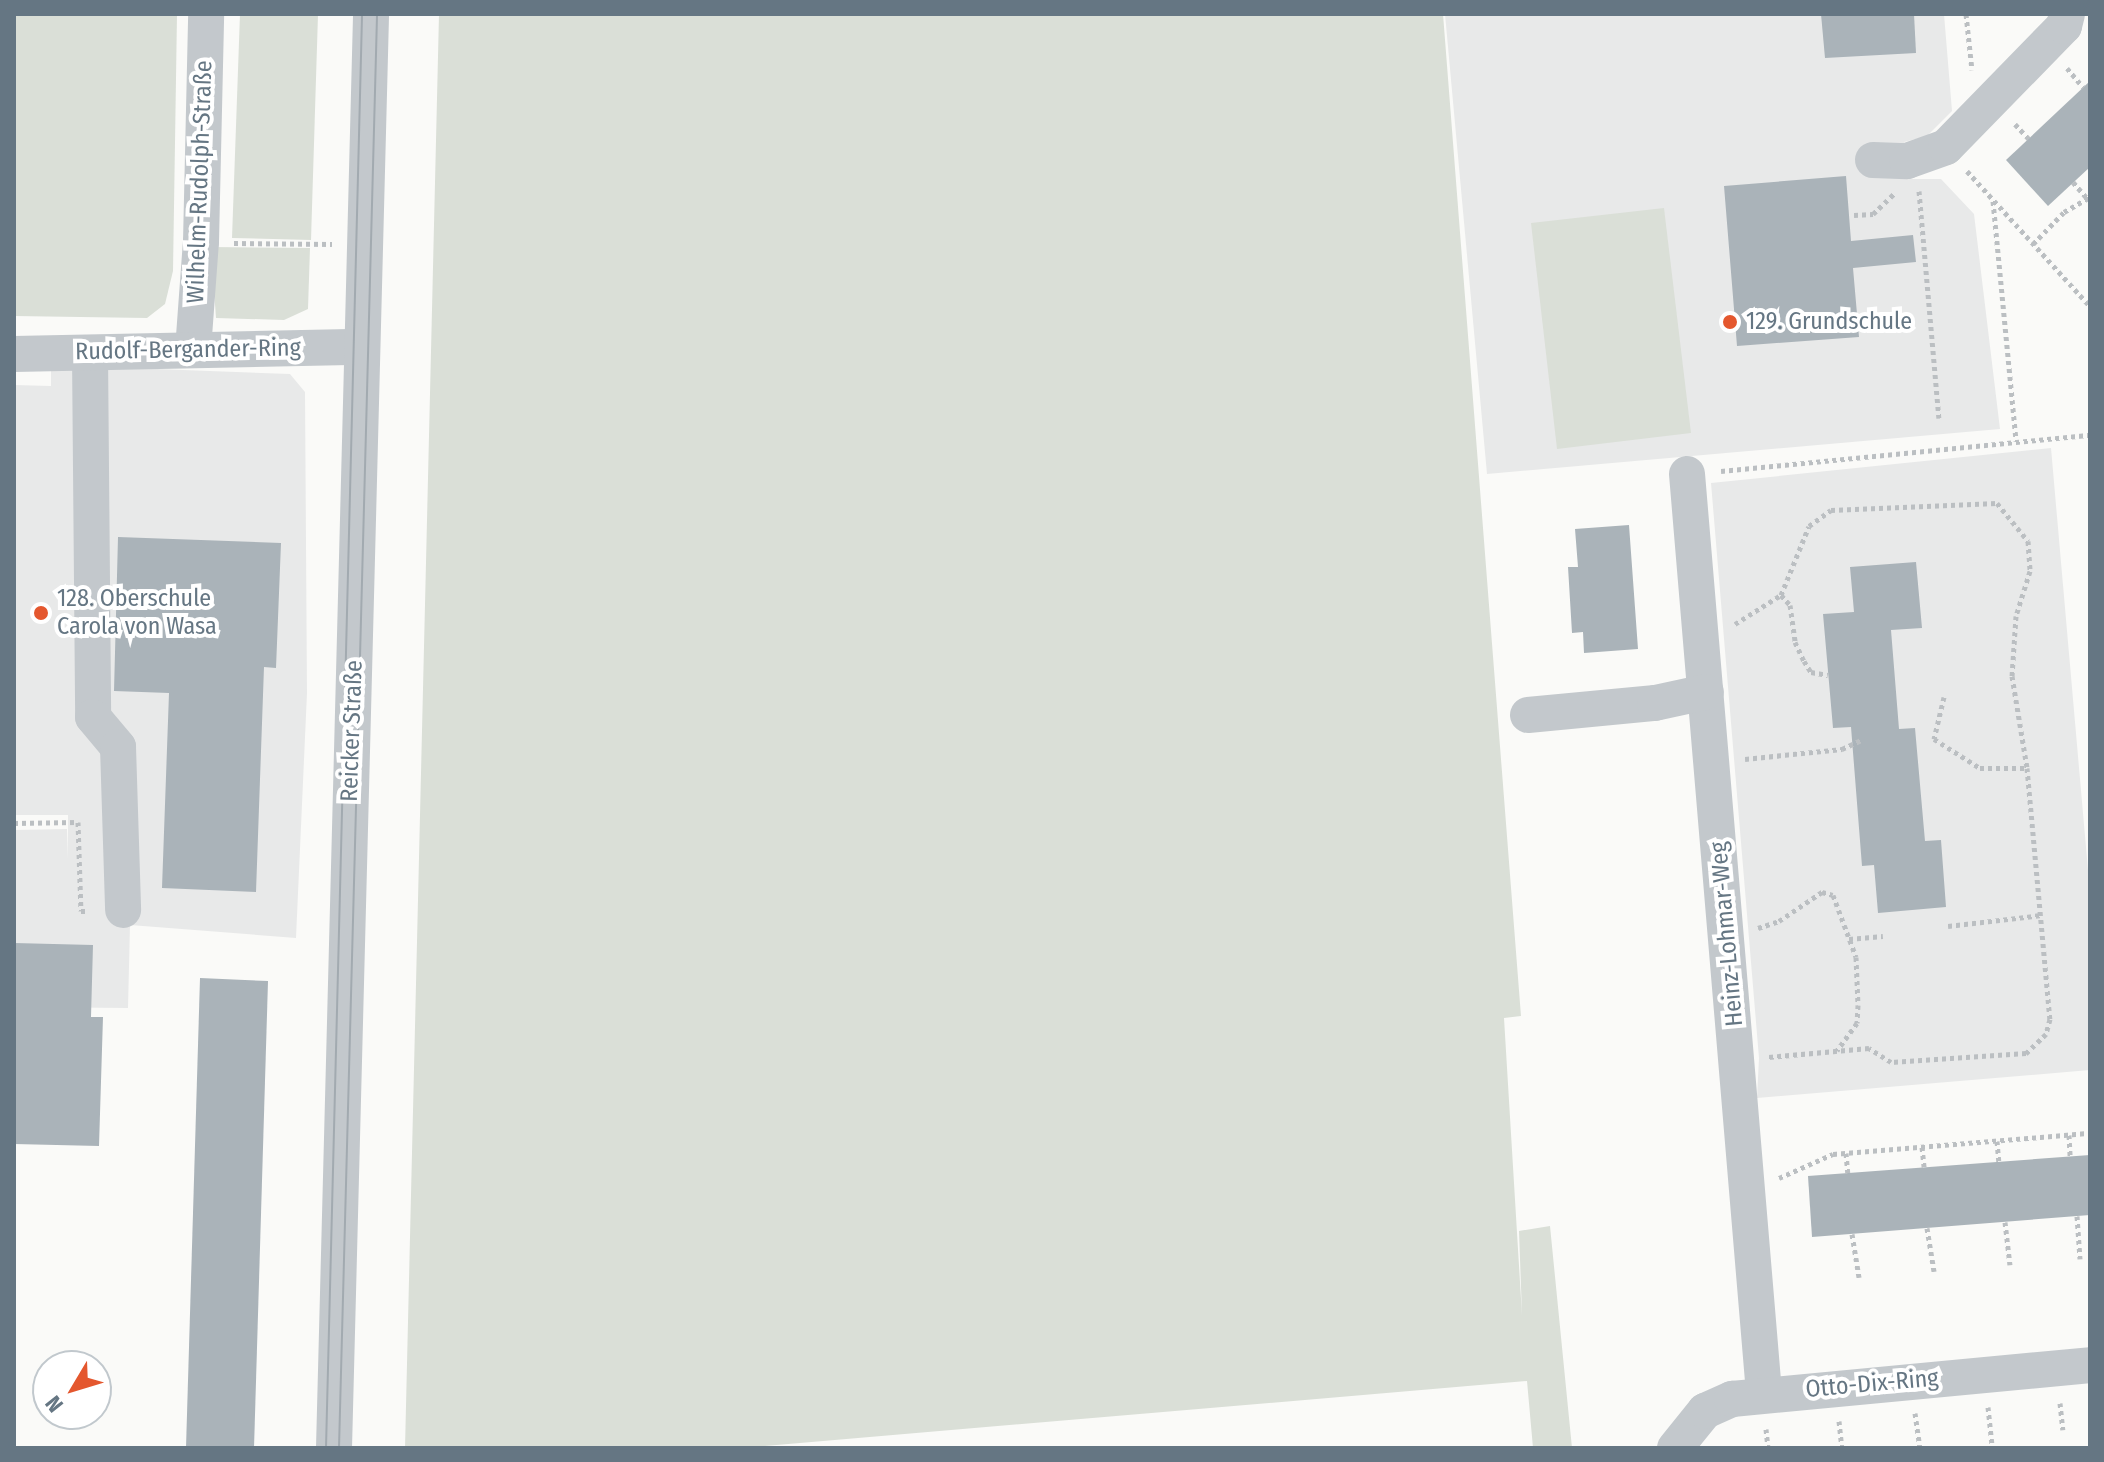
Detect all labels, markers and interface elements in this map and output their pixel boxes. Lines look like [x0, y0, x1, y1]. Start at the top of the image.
street label: Wilhelm-Rudolph-Straße [181, 60, 219, 304]
place label: 129. Grundschule [1746, 308, 1912, 336]
marker: 129. Grundschule [1721, 313, 1739, 331]
street label: Rudolf-Bergander-Ring [75, 334, 301, 366]
place label: 128. Oberschule Carola von Wasa [57, 585, 217, 641]
marker: 128. Oberschule Carola von Wasa [32, 604, 50, 622]
street label: Reicker Straße [335, 660, 369, 802]
street label: Heinz-Lohmar-Weg [1705, 840, 1749, 1028]
north arrow [32, 1350, 112, 1430]
street label: Otto-Dix-Ring [1804, 1364, 1940, 1404]
text: N [40, 1390, 69, 1417]

